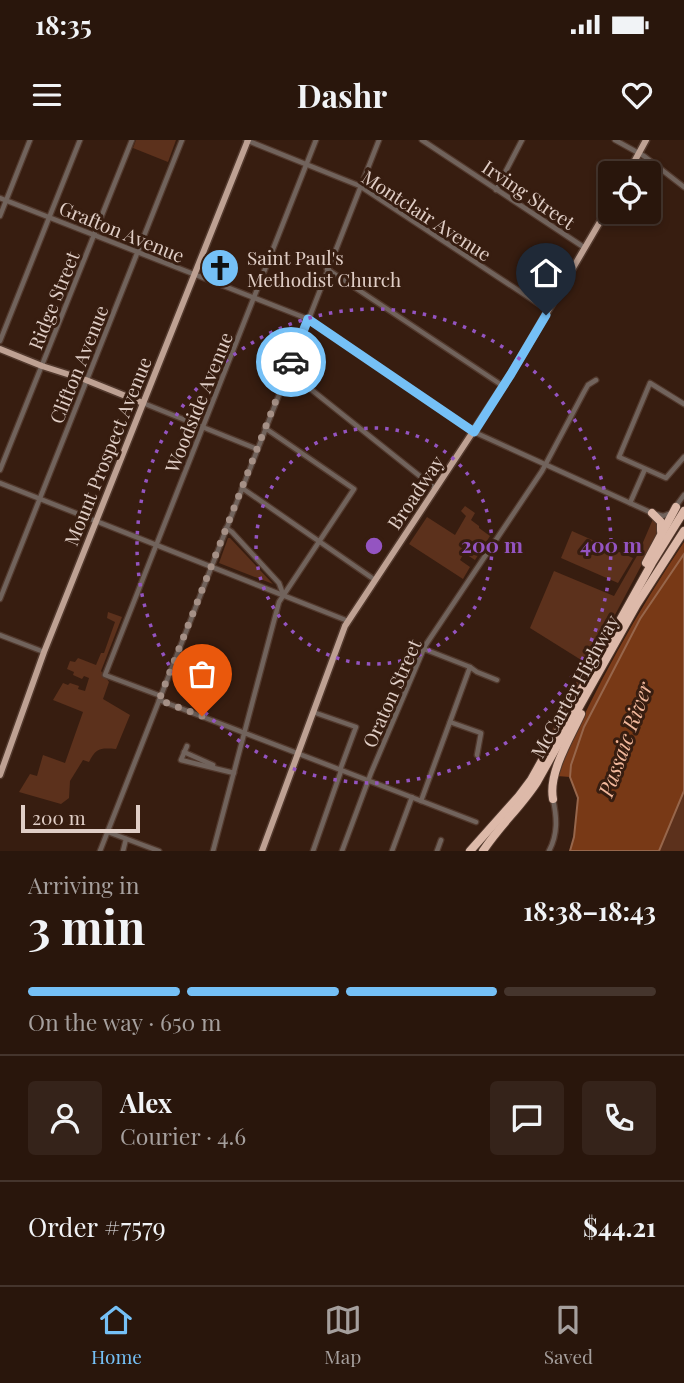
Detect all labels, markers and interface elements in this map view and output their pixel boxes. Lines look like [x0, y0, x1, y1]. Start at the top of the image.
text: 18:35 [35, 7, 92, 42]
text: Dashr [297, 73, 387, 116]
icon: menu [28, 76, 66, 114]
icon: heart [618, 76, 656, 114]
street label: Irving Street [478, 153, 581, 235]
map controls [598, 161, 661, 224]
button: locate [598, 161, 661, 224]
street label: Montclair Avenue [357, 163, 497, 267]
street label: Grafton Avenue [56, 194, 188, 268]
pin [516, 243, 576, 315]
place label: Saint Paul's Methodist Church [247, 244, 401, 292]
street label: Ridge Street [21, 247, 85, 353]
church icon: Saint Paul's Methodist Church [199, 247, 241, 289]
icon: home [527, 254, 565, 292]
street label: Clifton Avenue [42, 301, 114, 427]
courier [256, 327, 326, 397]
street label: Woodside Avenue [158, 328, 238, 477]
icon: car [272, 343, 310, 381]
street label: Mount Prospect Avenue [57, 353, 157, 549]
street label: Broadway [381, 449, 450, 534]
text: 200 m [461, 530, 523, 558]
text: 400 m [580, 530, 642, 558]
centre of rings [362, 534, 386, 558]
street label: McCarter Highway [524, 609, 624, 762]
street label: Oraton Street [355, 634, 427, 751]
pin [172, 644, 232, 716]
icon: bag [183, 655, 221, 693]
water label: Passaic River [590, 677, 658, 801]
scale bar [21, 802, 140, 834]
text: 200 m [32, 804, 86, 830]
text: Arriving in [28, 869, 140, 900]
text: 18:38–18:43 [523, 893, 656, 928]
text: 3 min [28, 895, 145, 957]
text: On the way · 650 m [28, 1006, 221, 1037]
button: person [28, 1081, 102, 1155]
button: chat [490, 1081, 564, 1155]
button: phone [582, 1081, 656, 1155]
text: Alex [120, 1085, 172, 1120]
text: Courier · 4.6 [120, 1120, 246, 1151]
text: Order #7579 [28, 1209, 166, 1244]
text: $44.21 [583, 1209, 656, 1244]
tab: Home [91, 1301, 142, 1369]
tab: Map [324, 1301, 362, 1369]
tab: Saved [544, 1301, 593, 1369]

